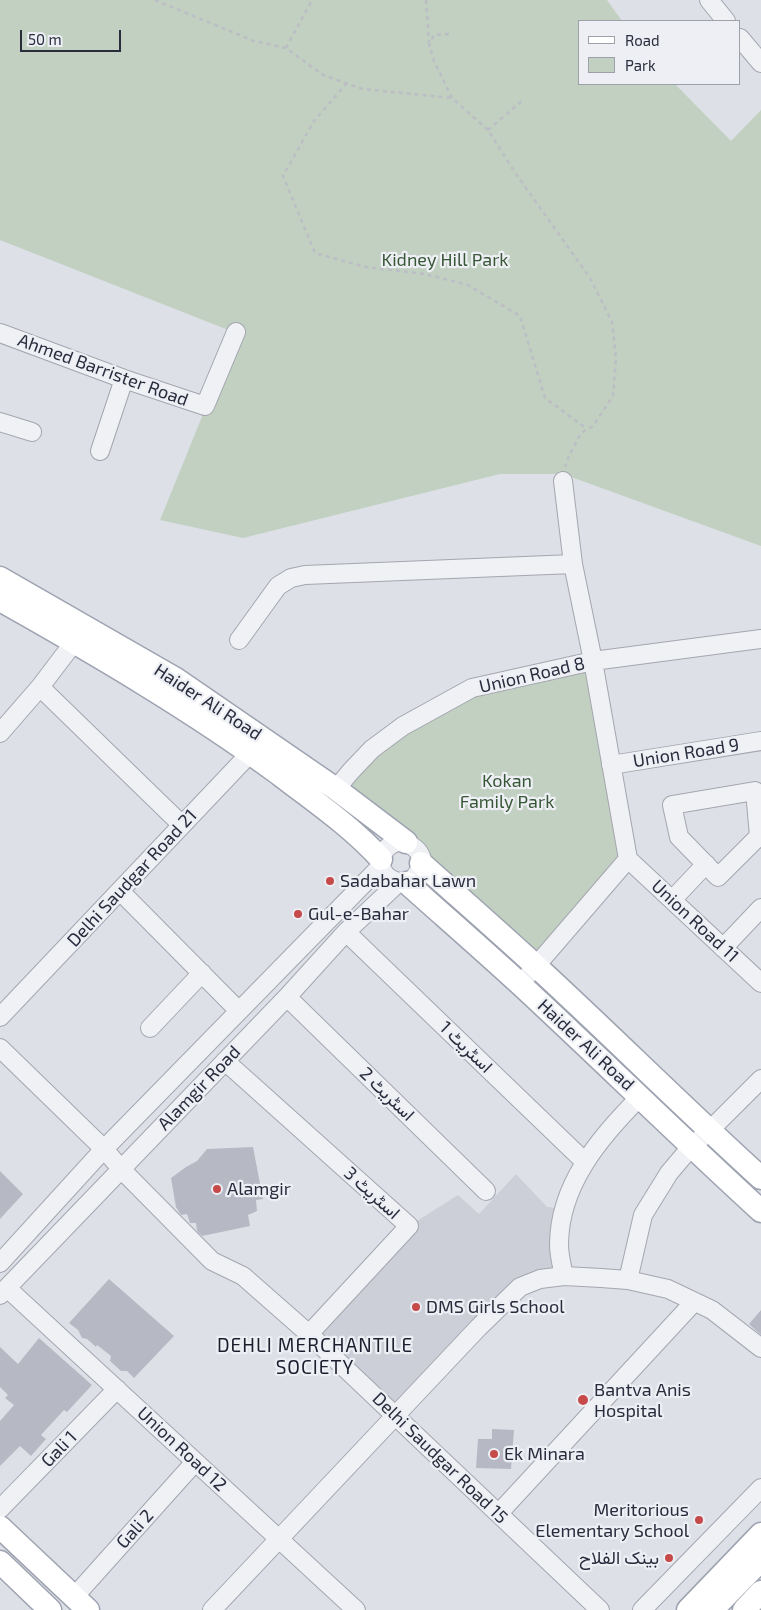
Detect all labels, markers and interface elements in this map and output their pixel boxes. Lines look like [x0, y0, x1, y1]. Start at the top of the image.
scale bar [22, 20, 124, 52]
legend [578, 20, 741, 85]
text: 50 m [28, 30, 62, 48]
text: Road [625, 31, 660, 49]
text: Park [625, 56, 656, 74]
park label: Kidney Hill Park [381, 249, 509, 271]
street label: Ahmed Barrister Road [15, 329, 191, 411]
street label: Union Road 8 [477, 652, 587, 698]
street label: Haider Ali Road [150, 659, 266, 745]
street label: Union Road 9 [631, 734, 741, 772]
park label: Kokan Family Park [460, 770, 554, 812]
street label: Delhi Saudgar Road 21 [63, 805, 201, 951]
place label: Sadabahar Lawn [340, 870, 476, 892]
marker: Sadabahar Lawn [324, 875, 336, 887]
street label: Union Road 11 [647, 875, 743, 967]
place label: Gul-e-Bahar [308, 903, 409, 925]
marker: Gul-e-Bahar [292, 908, 304, 920]
street label: Haider Ali Road [533, 995, 639, 1095]
street label: اسٹریٹ 1 [435, 1017, 497, 1077]
street label: Alamgir Road [153, 1041, 245, 1135]
street label: اسٹریٹ 2 [355, 1063, 419, 1125]
street label: اسٹریٹ 3 [340, 1162, 404, 1224]
place label: Alamgir [227, 1178, 291, 1200]
marker: Alamgir [211, 1183, 223, 1195]
place label: DMS Girls School [426, 1296, 564, 1318]
marker: DMS Girls School [410, 1301, 422, 1313]
district label: DEHLI MERCHANTILE SOCIETY [215, 1335, 415, 1379]
place label: Bantva Anis Hospital [594, 1379, 691, 1422]
street label: Delhi Saudgar Road 15 [368, 1388, 512, 1528]
marker: Bantva Anis Hospital [576, 1393, 590, 1407]
street label: Union Road 12 [133, 1402, 231, 1496]
street label: Gali 1 [37, 1426, 81, 1472]
place label: Ek Minara [504, 1443, 585, 1465]
marker: Ek Minara [488, 1448, 500, 1460]
place label: Meritorious Elementary School [535, 1499, 689, 1542]
street label: Gali 2 [112, 1505, 158, 1553]
marker: Meritorious Elementary School [693, 1514, 705, 1526]
place label: بینک الفلاح [579, 1547, 659, 1569]
marker: بینک الفلاح [663, 1552, 675, 1564]

